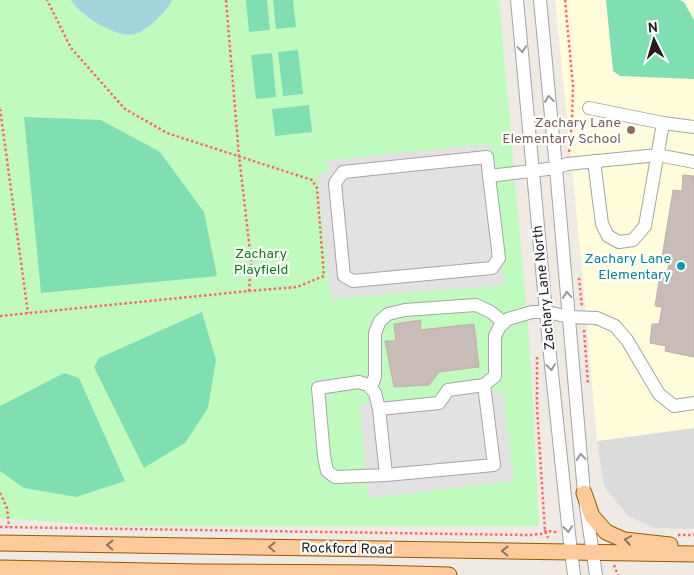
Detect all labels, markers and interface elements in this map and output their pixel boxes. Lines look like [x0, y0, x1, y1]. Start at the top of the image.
north arrow [629, 15, 679, 65]
text: N [647, 20, 659, 37]
one-way arrow [516, 45, 527, 53]
one-way arrow [544, 94, 555, 102]
place label: Zachary Lane Elementary School [502, 115, 621, 148]
marker: Zachary Lane Elementary School [625, 124, 637, 136]
street label: Zachary Lane North [529, 224, 560, 351]
park label: Zachary Playfield [234, 246, 288, 279]
place label: Zachary Lane Elementary [585, 251, 671, 284]
marker: Zachary Lane Elementary [675, 260, 687, 272]
one-way arrow [562, 291, 573, 299]
one-way arrow [545, 363, 556, 371]
one-way arrow [576, 453, 587, 461]
one-way arrow [562, 525, 573, 533]
one-way arrow [624, 535, 633, 545]
one-way arrow [106, 540, 114, 550]
street label: Rockford Road [301, 540, 393, 559]
one-way arrow [268, 542, 276, 552]
one-way arrow [501, 545, 509, 556]

